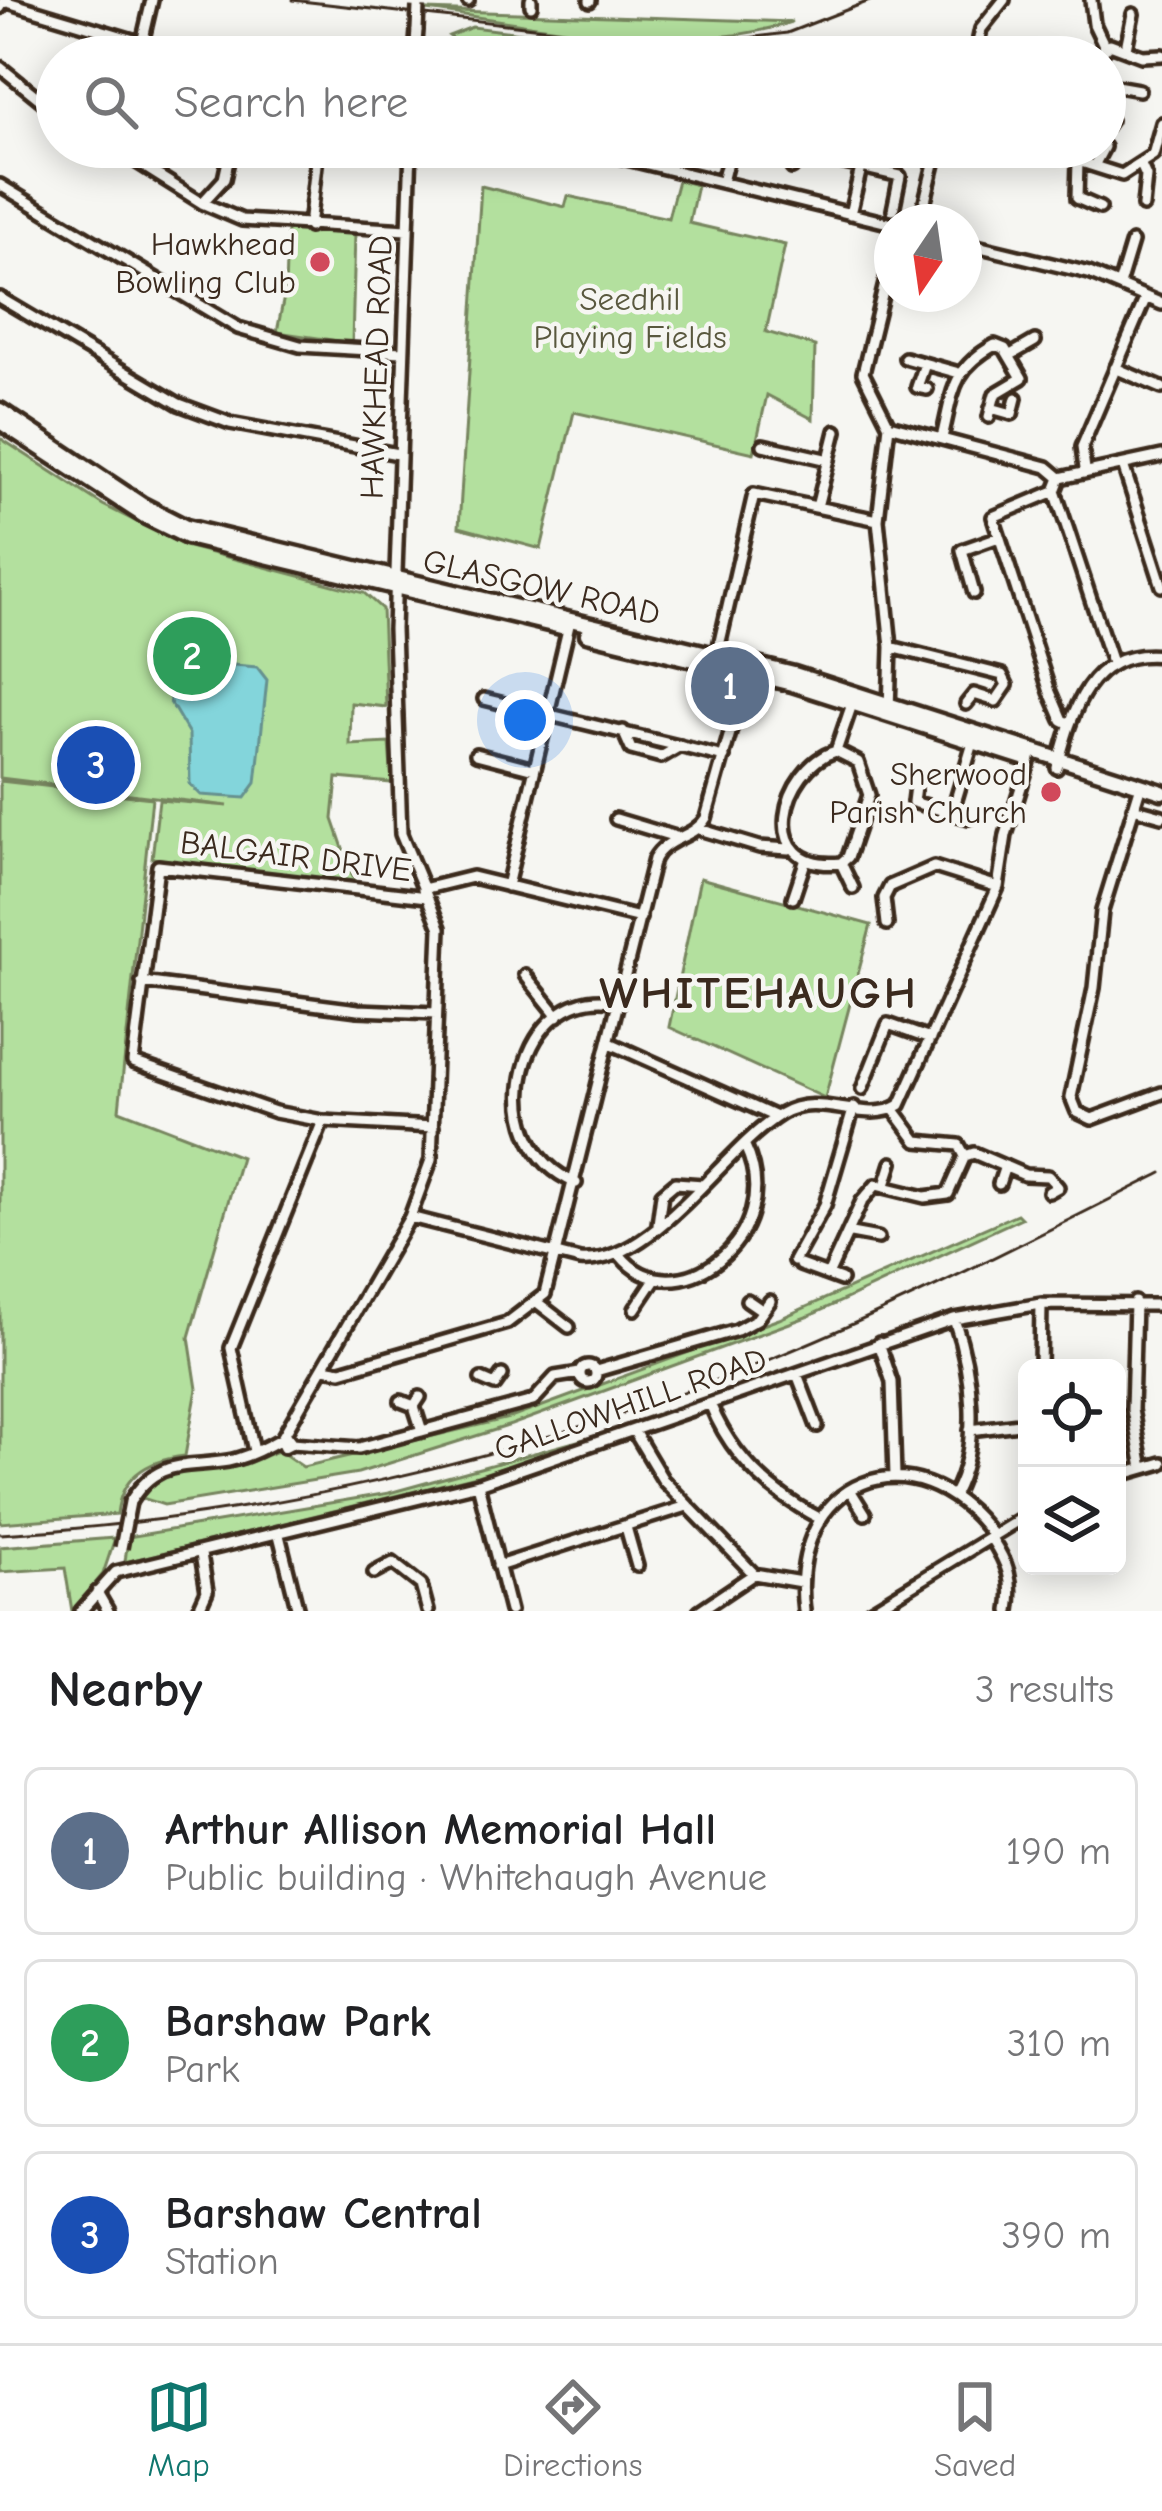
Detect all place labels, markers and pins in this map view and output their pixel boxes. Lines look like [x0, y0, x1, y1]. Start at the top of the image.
place label: Hawkhead Bowling Club [115, 225, 296, 301]
marker: Hawkhead Bowling Club [307, 249, 333, 275]
pin: 2 [153, 611, 231, 701]
pin: 1 [691, 641, 769, 731]
pin: 3 [57, 720, 135, 810]
place label: Sherwood Parish Church [829, 755, 1027, 831]
marker: Sherwood Parish Church [1038, 779, 1064, 805]

